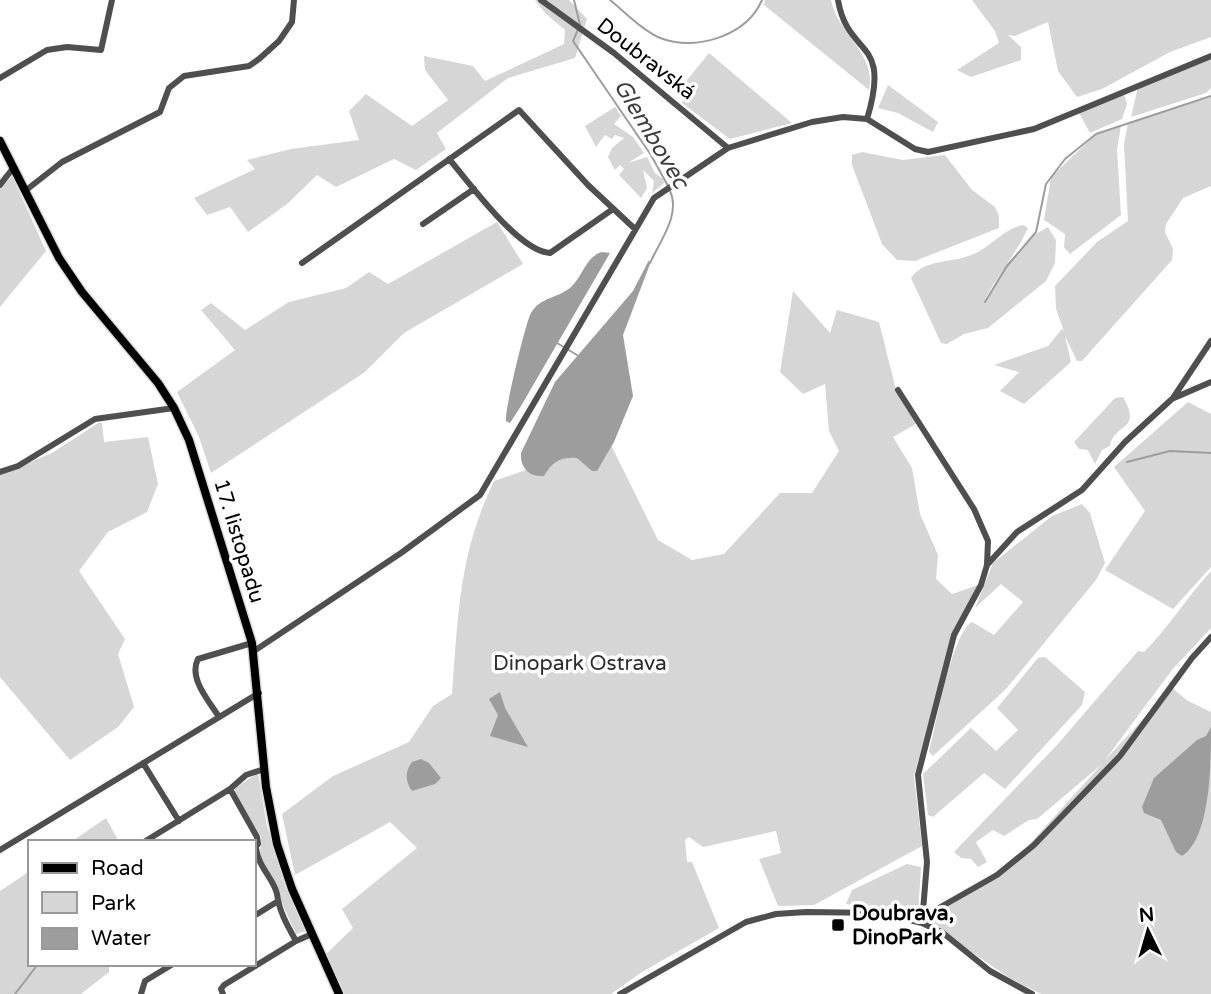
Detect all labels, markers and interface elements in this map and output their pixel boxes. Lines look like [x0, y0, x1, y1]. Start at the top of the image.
street label: Doubravská [592, 13, 700, 105]
water label: Glembovec [607, 74, 696, 196]
street label: 17. listopadu [208, 476, 270, 606]
park label: Dinopark Ostrava [493, 651, 667, 676]
legend [28, 840, 256, 966]
text: Road [91, 856, 144, 881]
text: Park [91, 891, 136, 916]
north arrow [1113, 896, 1183, 966]
place label: Doubrava, DinoPark [852, 901, 954, 950]
text: N [1138, 903, 1155, 927]
marker: Doubrava, DinoPark [830, 917, 846, 933]
text: Water [91, 926, 151, 951]

